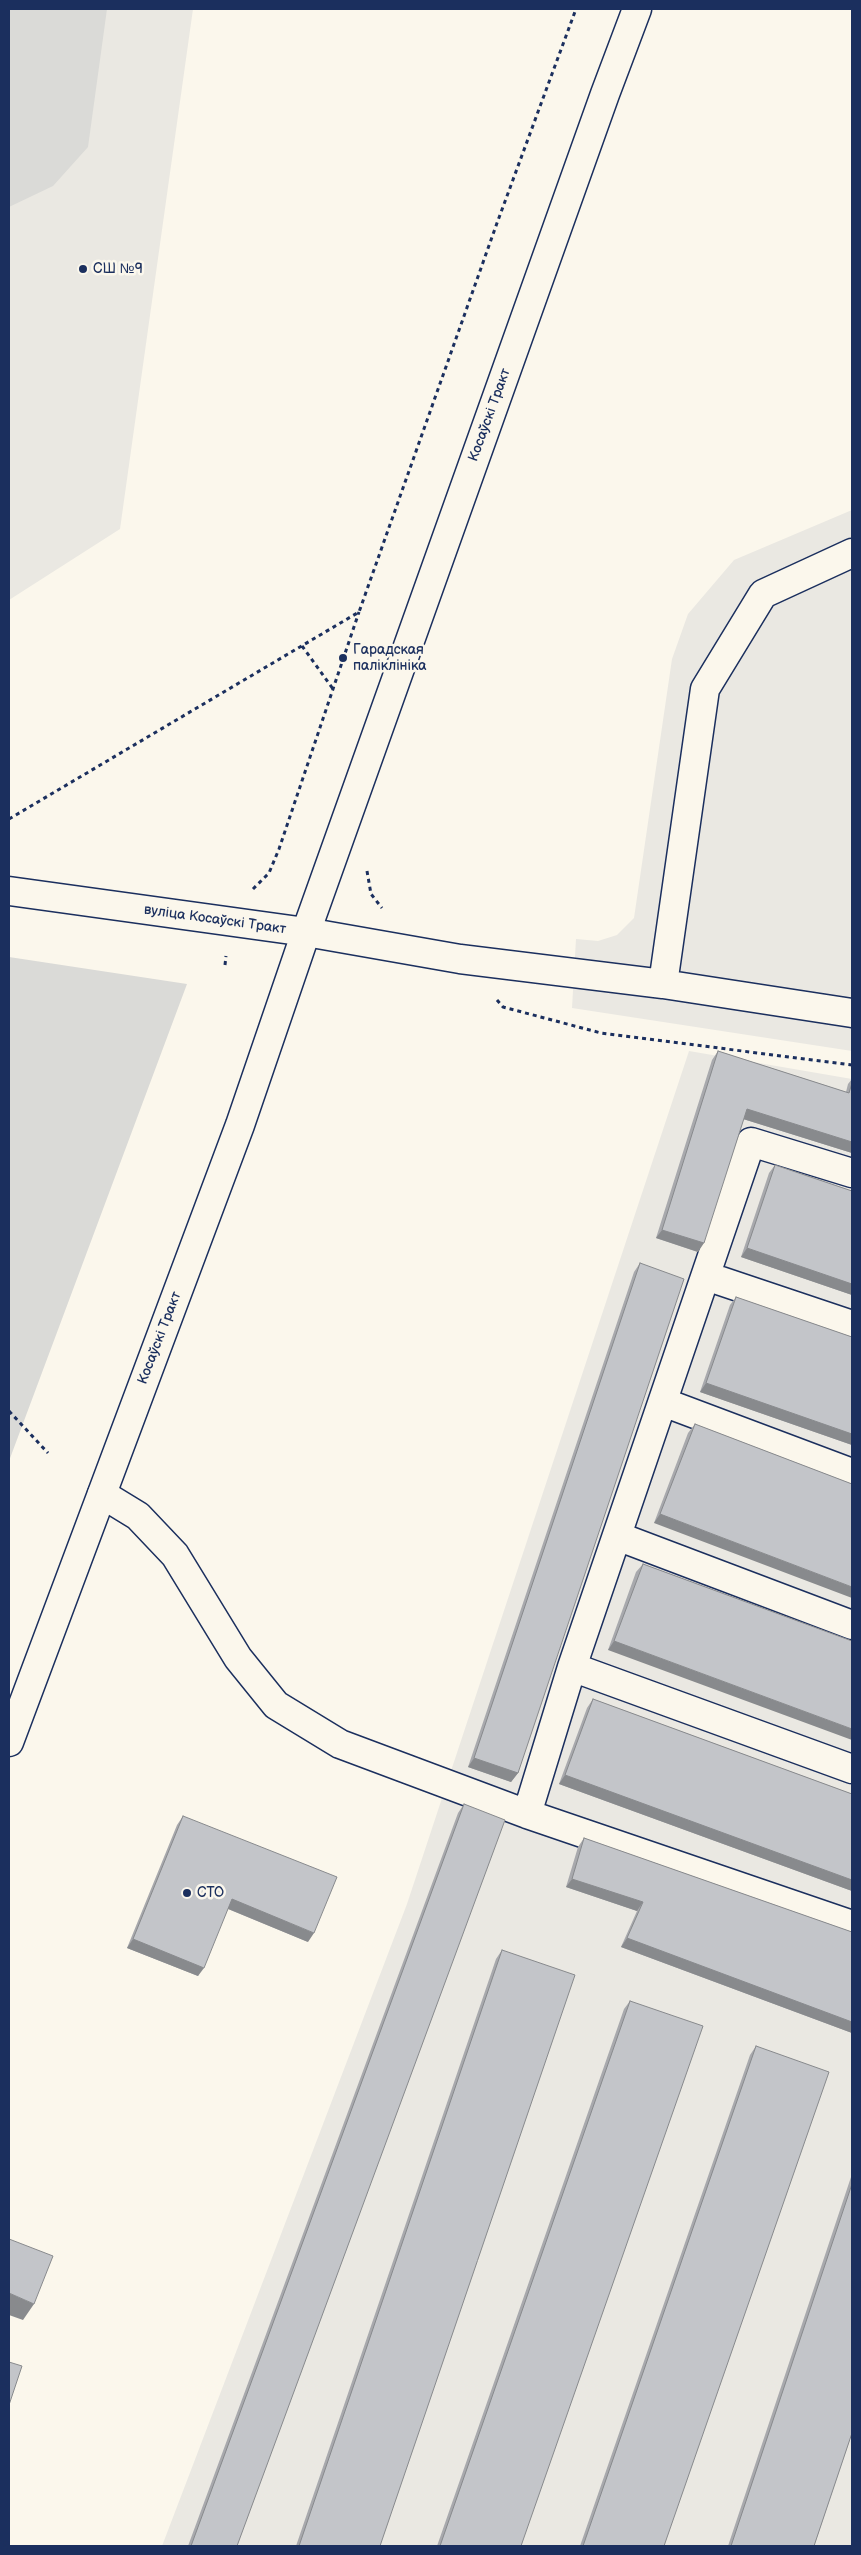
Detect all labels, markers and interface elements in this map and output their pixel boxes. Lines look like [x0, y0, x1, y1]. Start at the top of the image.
place label: СШ №9 [93, 261, 143, 277]
marker: СШ №9 [77, 263, 89, 275]
street label: Косаўскі Тракт [465, 366, 515, 464]
place label: Гарадская паліклініка [353, 642, 426, 674]
marker: Гарадская паліклініка [337, 652, 349, 664]
street label: вуліца Косаўскі Тракт [143, 902, 287, 938]
street label: Косаўскі Тракт [135, 1289, 185, 1387]
place label: СТО [197, 1885, 224, 1901]
marker: СТО [181, 1887, 193, 1899]

